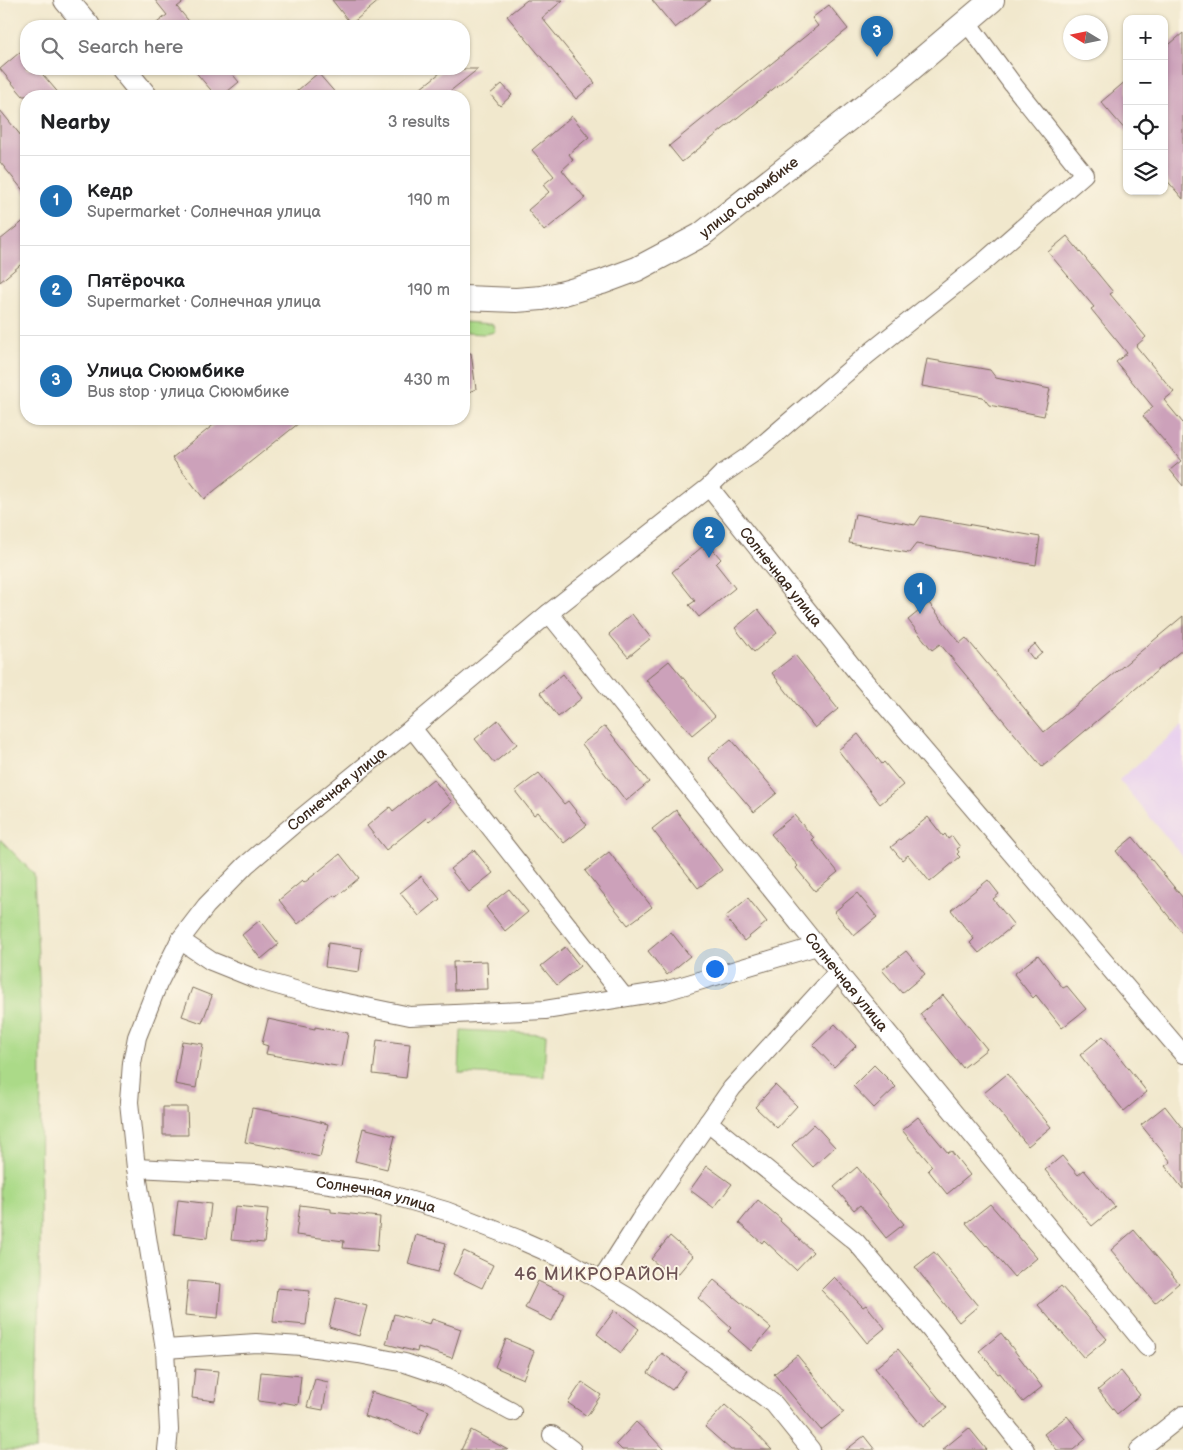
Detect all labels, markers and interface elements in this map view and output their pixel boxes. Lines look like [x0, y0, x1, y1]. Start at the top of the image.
north arrow [1063, 15, 1108, 60]
map controls [1123, 15, 1168, 195]
button: + [1123, 15, 1168, 60]
pin: 3 [861, 16, 893, 57]
search box [20, 20, 470, 75]
icon: search [38, 34, 66, 62]
text: Search here [78, 36, 183, 59]
button: − [1123, 60, 1168, 105]
button: locate [1123, 105, 1168, 150]
text: Nearby [40, 110, 110, 135]
text: 3 results [388, 113, 450, 132]
button: layers [1123, 150, 1168, 195]
street label: улица Сююмбике [695, 152, 802, 242]
text: Кедр [87, 180, 133, 203]
text: 1 [53, 191, 59, 210]
text: 190 m [408, 191, 450, 210]
text: Supermarket · Солнечная улица [87, 203, 321, 222]
text: Пятёрочка [87, 270, 185, 293]
text: 2 [51, 281, 61, 300]
text: 190 m [408, 281, 450, 300]
text: Supermarket · Солнечная улица [87, 293, 321, 312]
text: Улица Сююмбике [87, 360, 245, 383]
text: 3 [51, 371, 61, 390]
text: 430 m [403, 371, 450, 390]
text: Bus stop · улица Сююмбике [87, 383, 289, 402]
pin: 2 [693, 517, 725, 558]
street label: Солнечная улица [735, 523, 826, 631]
pin: 1 [904, 573, 936, 614]
street label: Солнечная улица [283, 743, 390, 835]
street label: Солнечная улица [800, 929, 893, 1036]
your location [702, 956, 728, 982]
street label: Солнечная улица [315, 1173, 438, 1217]
district label: 46 МИКРОРАЙОН [514, 1264, 680, 1285]

